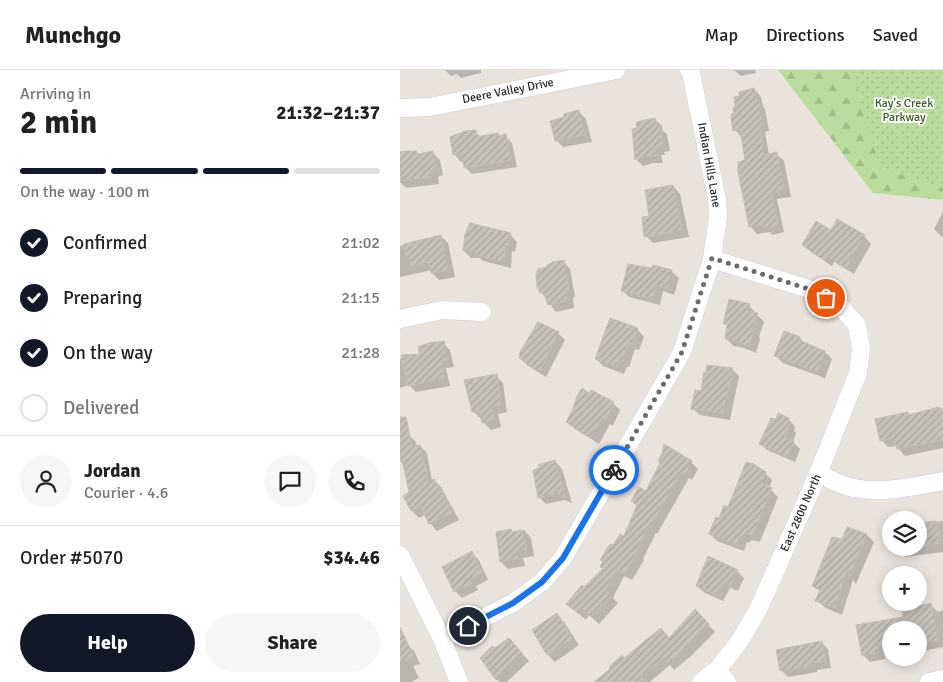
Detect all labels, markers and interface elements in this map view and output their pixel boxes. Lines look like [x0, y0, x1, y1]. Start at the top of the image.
text: Munchgo [25, 20, 121, 50]
text: Map [705, 24, 738, 46]
text: Directions [766, 24, 845, 46]
text: Saved [873, 24, 918, 46]
street label: Deere Valley Drive [461, 75, 555, 107]
text: Arriving in [20, 84, 91, 104]
park label: Kay's Creek Parkway [875, 96, 933, 125]
text: 21:32–21:37 [276, 101, 380, 125]
text: 2 min [20, 103, 97, 142]
street label: Indian Hills Lane [694, 121, 724, 209]
text: On the way · 100 m [20, 182, 150, 202]
icon: check [20, 229, 48, 257]
text: Confirmed [63, 231, 147, 255]
text: 21:02 [341, 233, 380, 253]
pin [805, 277, 847, 319]
icon: check [20, 284, 48, 312]
icon: bag [812, 284, 840, 312]
text: Preparing [63, 286, 142, 310]
text: 21:15 [341, 288, 380, 308]
icon: check [20, 339, 48, 367]
text: On the way [63, 341, 153, 365]
text: 21:28 [341, 343, 380, 363]
text: Delivered [63, 396, 139, 420]
courier [589, 445, 639, 495]
button: person [20, 455, 72, 507]
button: chat [264, 455, 316, 507]
button: phone [328, 455, 380, 507]
icon: bike [600, 456, 628, 484]
text: Jordan [84, 459, 141, 483]
street label: East 2800 North [777, 472, 825, 554]
text: Courier · 4.6 [84, 483, 168, 503]
map controls [882, 511, 927, 666]
button: layers [882, 511, 927, 556]
text: Order #5070 [20, 546, 123, 570]
text: $34.46 [323, 546, 380, 570]
button: + [882, 566, 927, 611]
pin [447, 605, 489, 647]
icon: home [454, 612, 482, 640]
button: Help [20, 614, 195, 672]
button: Share [205, 614, 380, 672]
button: − [882, 621, 927, 666]

